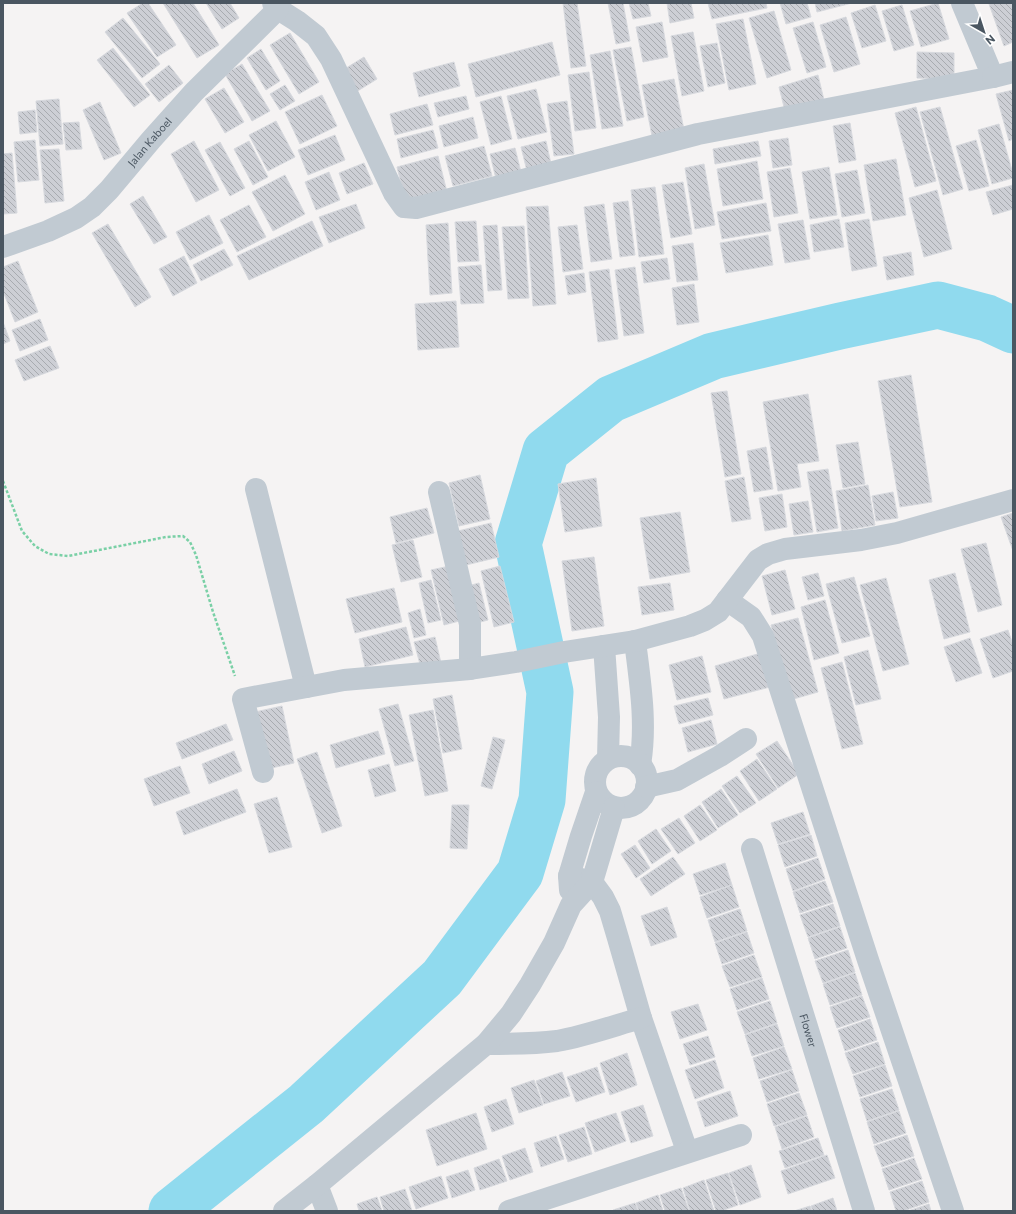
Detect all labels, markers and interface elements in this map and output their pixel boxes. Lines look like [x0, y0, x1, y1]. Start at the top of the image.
north arrow [964, 12, 1004, 52]
text: N [983, 33, 998, 48]
street label: Jalan Kaboel [125, 114, 174, 170]
street label: Flower [797, 1012, 820, 1049]

